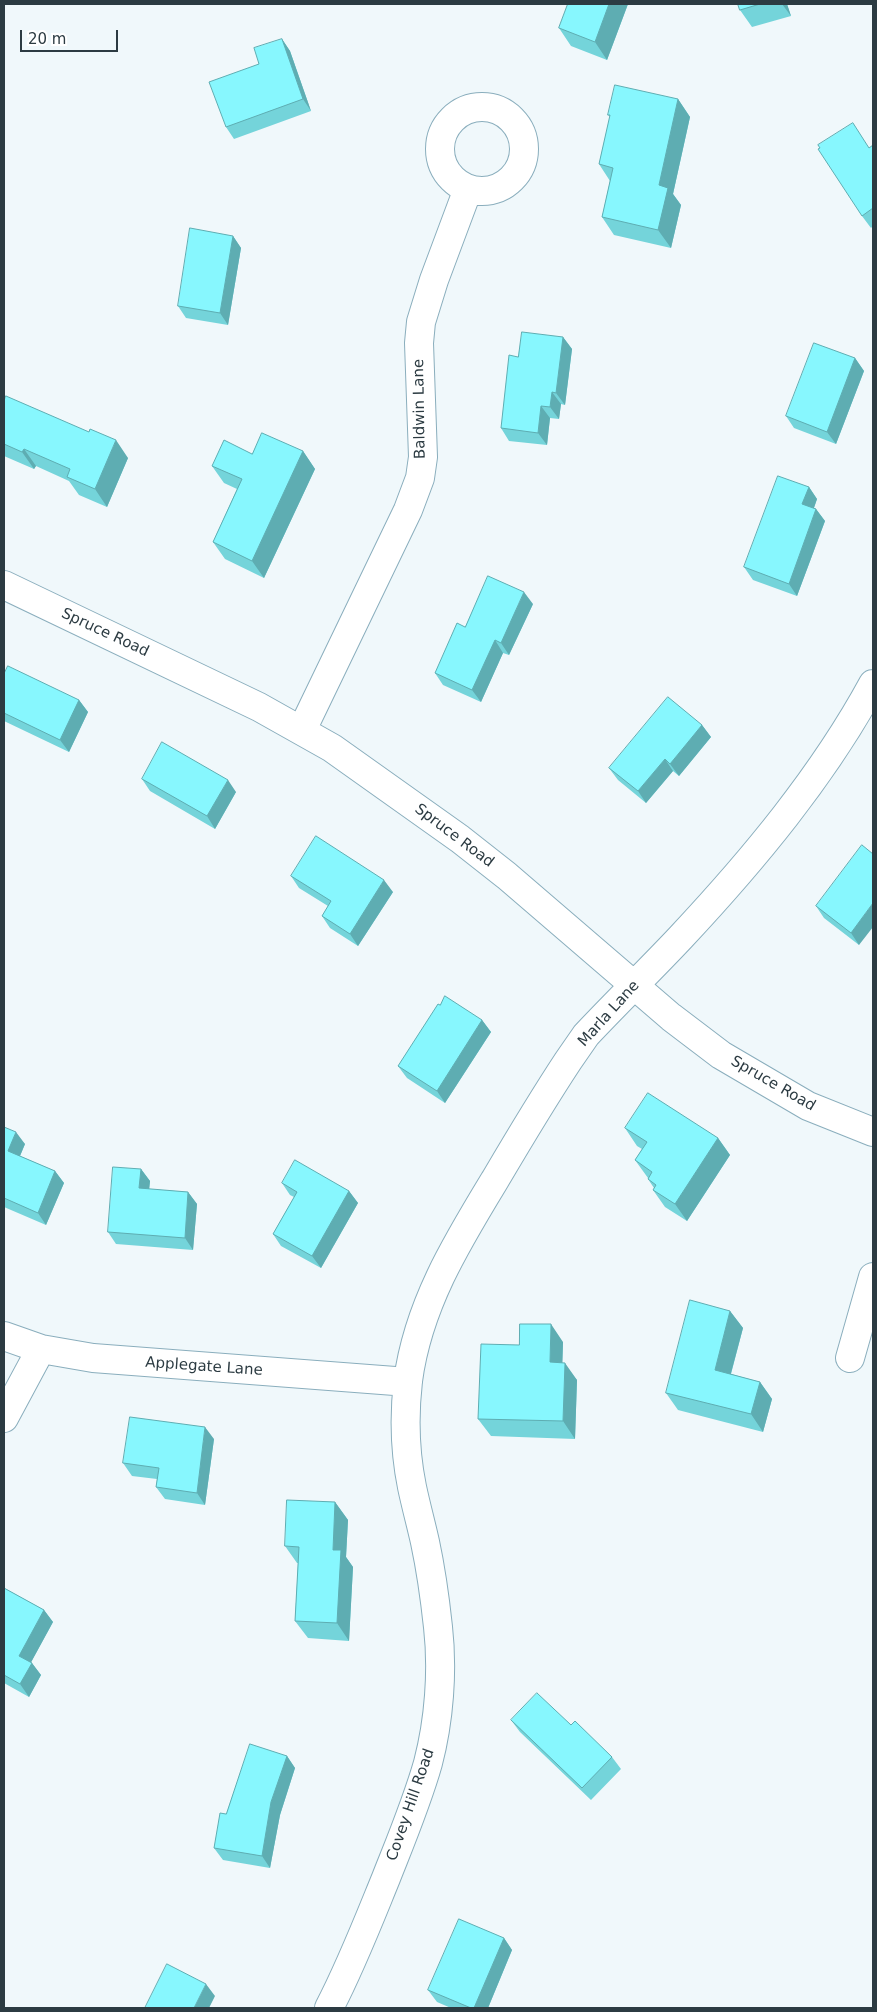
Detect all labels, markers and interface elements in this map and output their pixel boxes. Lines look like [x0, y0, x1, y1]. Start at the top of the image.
scale bar [22, 20, 120, 52]
text: 20 m [28, 30, 66, 48]
street label: Baldwin Lane [410, 359, 430, 459]
street label: Spruce Road [58, 605, 152, 661]
street label: Spruce Road [411, 800, 497, 872]
street label: Marla Lane [575, 977, 643, 1051]
street label: Spruce Road [728, 1053, 818, 1115]
street label: Applegate Lane [145, 1354, 263, 1380]
street label: Covey Hill Road [383, 1746, 439, 1864]

